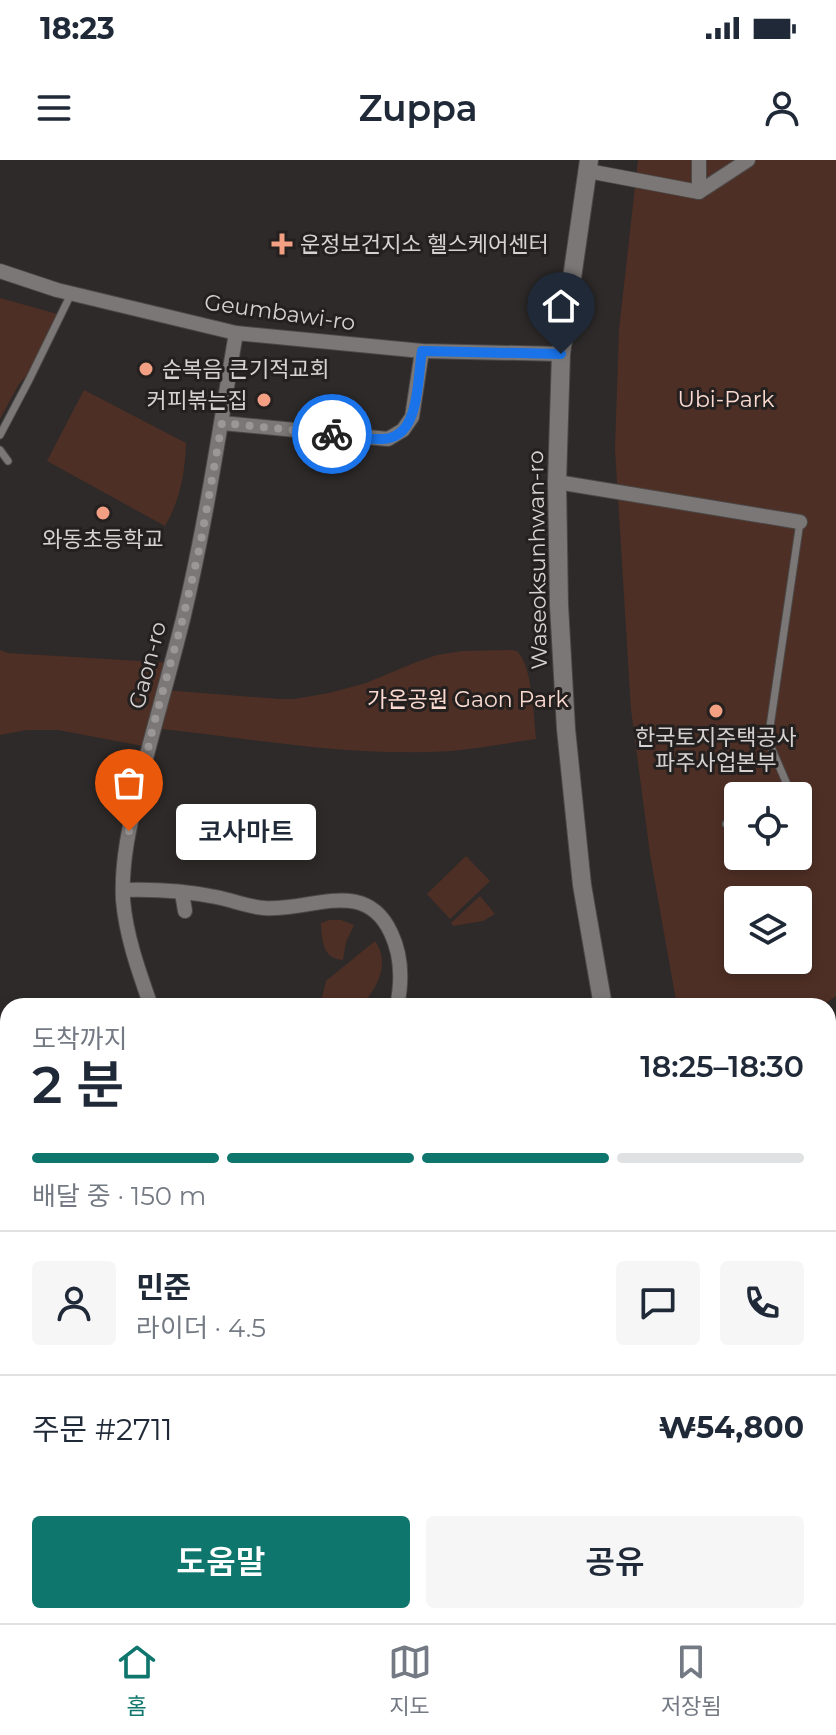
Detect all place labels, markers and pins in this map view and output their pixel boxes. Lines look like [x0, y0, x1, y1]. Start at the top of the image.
place label: 운정보건지소 헬스케어센터 [300, 231, 549, 258]
marker: 운정보건지소 헬스케어센터 [271, 233, 293, 255]
pin [527, 272, 595, 354]
place label: 순복음 큰기적교회 [162, 356, 330, 383]
marker: 순복음 큰기적교회 [137, 360, 155, 378]
place label: 커피볶는집 [147, 387, 248, 414]
marker: 커피볶는집 [255, 391, 273, 409]
marker: 와동초등학교 [94, 504, 112, 522]
place label: 와동초등학교 [42, 526, 164, 553]
marker: 한국토지주택공사 파주사업본부 [707, 702, 725, 720]
place label: 한국토지주택공사 파주사업본부 [635, 724, 797, 776]
pin [95, 749, 163, 831]
callout: 코사마트 [177, 803, 317, 859]

